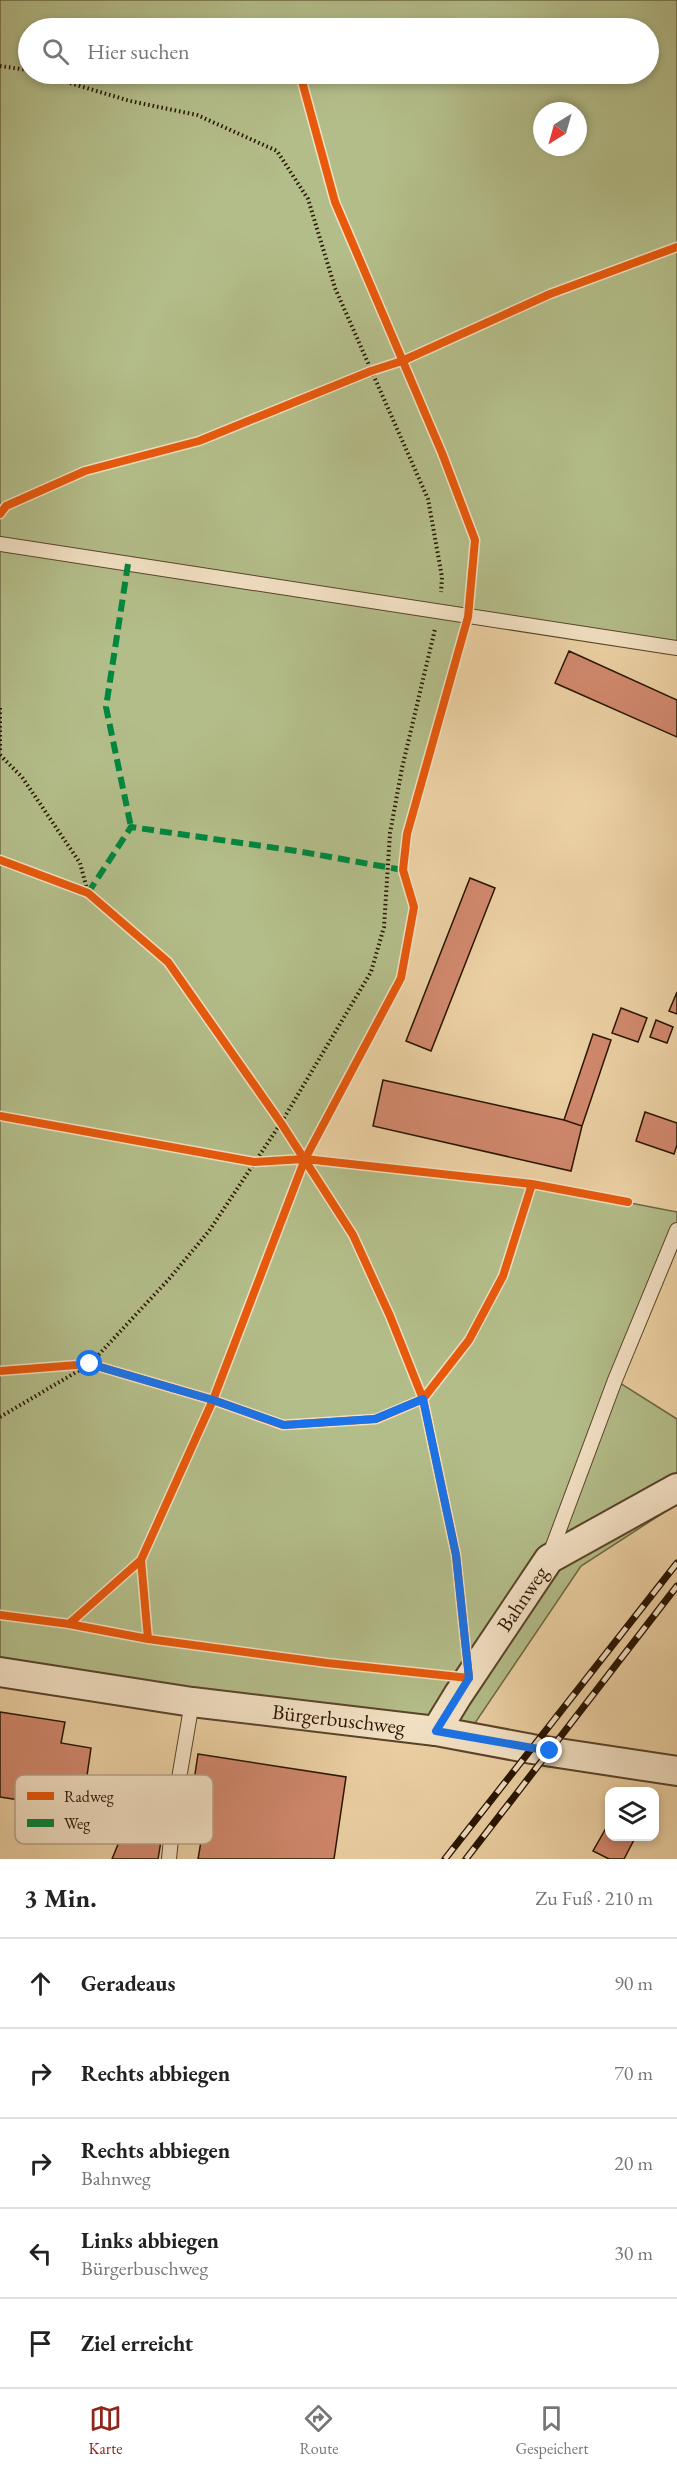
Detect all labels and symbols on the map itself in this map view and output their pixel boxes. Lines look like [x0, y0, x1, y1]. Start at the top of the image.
north arrow [533, 102, 587, 156]
route start [76, 1350, 102, 1376]
street label: Bahnweg [490, 1560, 554, 1636]
street label: Bürgerbuschweg [271, 1698, 407, 1740]
route end [536, 1737, 562, 1763]
legend [15, 1775, 213, 1844]
text: Radweg [64, 1786, 115, 1807]
text: Weg [64, 1813, 91, 1834]

